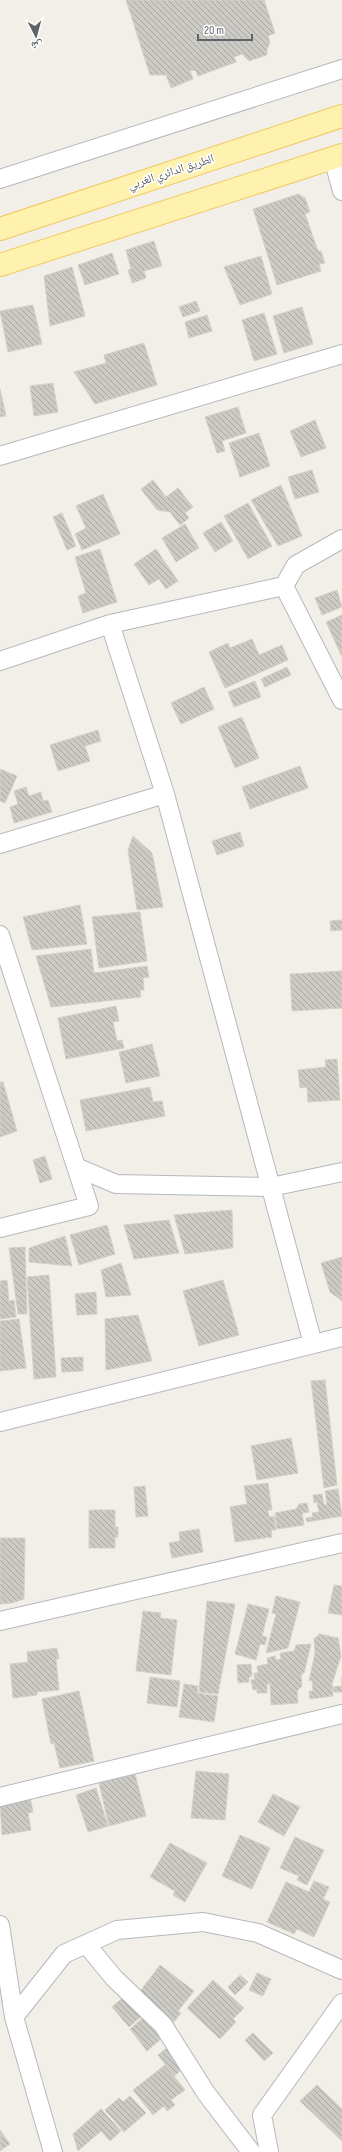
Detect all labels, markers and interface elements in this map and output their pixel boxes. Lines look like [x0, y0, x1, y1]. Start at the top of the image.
north arrow [16, 16, 56, 56]
scale bar [198, 16, 252, 42]
text: 20 m [204, 23, 224, 38]
text: ش [30, 37, 43, 53]
street label: الطريق الدائري الغربي [126, 151, 217, 195]

